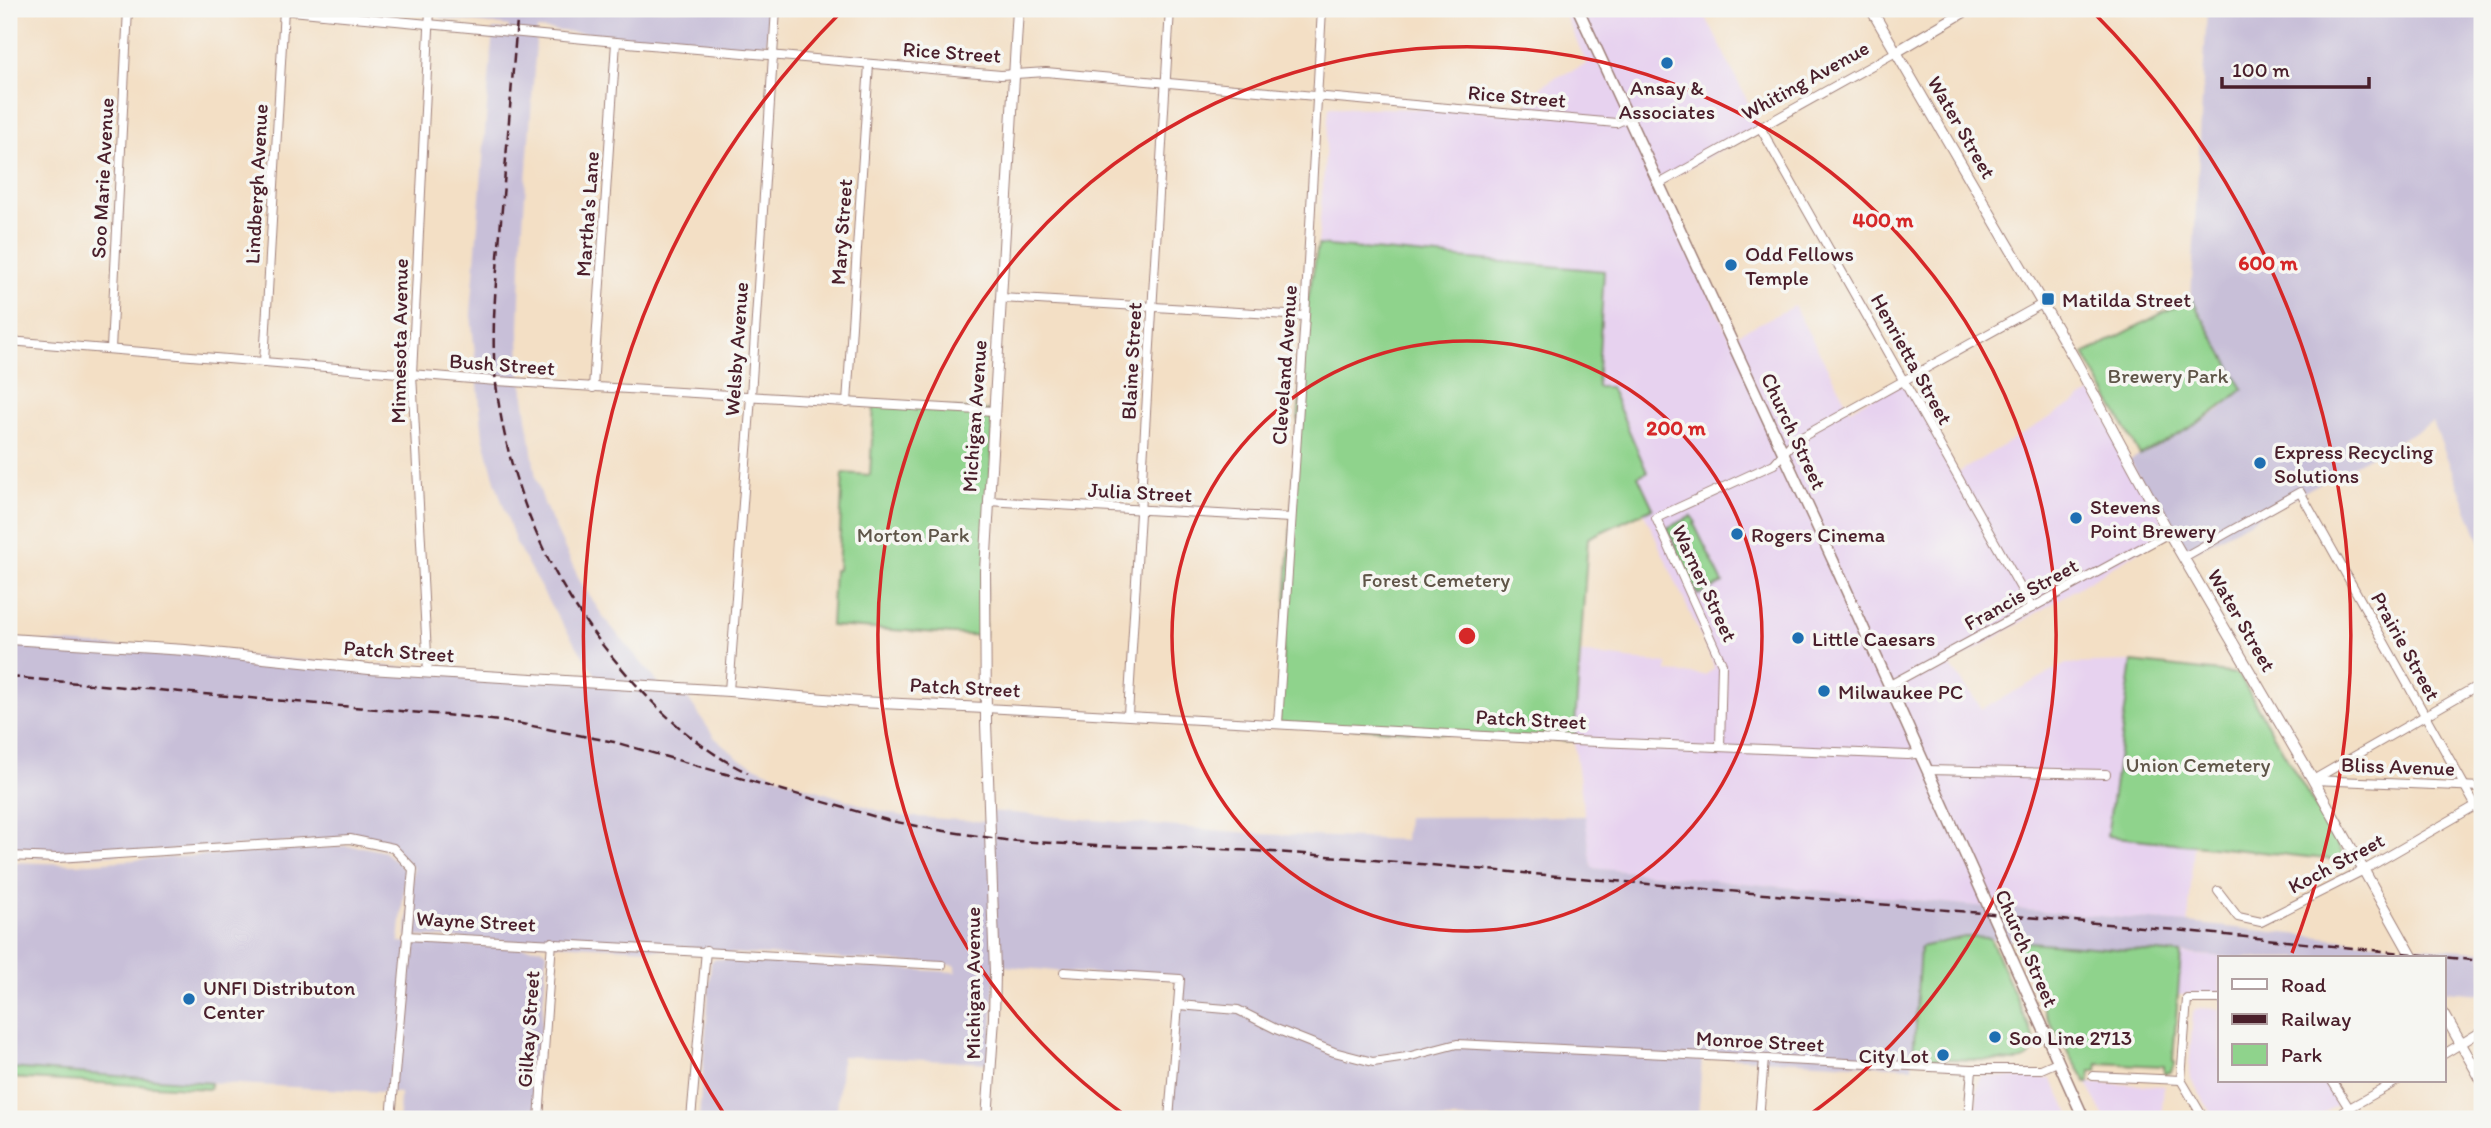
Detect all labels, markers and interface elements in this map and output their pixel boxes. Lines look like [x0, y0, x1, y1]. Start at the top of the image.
street label: Whiting Avenue [1737, 35, 1873, 125]
street label: Rice Street [902, 36, 1002, 68]
scale bar [2222, 46, 2368, 90]
marker: Ansay & Associates [1659, 55, 1675, 71]
text: 100 m [2232, 57, 2290, 82]
street label: Water Street [1923, 71, 2002, 183]
place label: Ansay & Associates [1619, 75, 1715, 124]
street label: Rice Street [1467, 79, 1567, 113]
street label: Soo Marie Avenue [85, 97, 119, 259]
street label: Lindbergh Avenue [239, 103, 273, 265]
street label: Martha's Lane [570, 150, 604, 278]
street label: Mary Street [825, 178, 857, 286]
text: 400 m [1853, 207, 1914, 232]
place label: Odd Fellows Temple [1745, 241, 1854, 290]
text: 600 m [2238, 250, 2298, 275]
marker: Odd Fellows Temple [1723, 257, 1739, 273]
street label: Minnesota Avenue [385, 258, 413, 424]
street label: Welsby Avenue [719, 281, 753, 417]
street label: Cleveland Avenue [1266, 284, 1302, 446]
place label: Matilda Street [2062, 287, 2191, 312]
street label: Henrietta Street [1866, 289, 1958, 429]
marker: Matilda Street [2040, 291, 2056, 307]
street label: Blaine Street [1115, 301, 1147, 420]
street label: Michigan Avenue [956, 339, 992, 493]
street label: Bush Street [448, 348, 556, 380]
park label: Brewery Park [2108, 363, 2229, 388]
street label: Church Street [1756, 369, 1832, 494]
text: 200 m [1646, 415, 1706, 440]
place label: Express Recycling Solutions [2274, 439, 2434, 488]
marker: Express Recycling Solutions [2252, 455, 2268, 471]
street label: Julia Street [1087, 477, 1193, 507]
place label: Stevens Point Brewery [2090, 494, 2216, 543]
marker: Stevens Point Brewery [2068, 510, 2084, 526]
street label: Warner Street [1667, 520, 1743, 646]
park label: Morton Park [857, 522, 970, 547]
place label: Rogers Cinema [1751, 522, 1885, 547]
marker: Rogers Cinema [1729, 526, 1745, 542]
street label: Francis Street [1960, 552, 2082, 636]
street label: Water Street [2203, 564, 2282, 676]
park label: Forest Cemetery [1362, 567, 1510, 592]
street label: Prairie Street [2366, 587, 2446, 705]
centre of rings [1455, 624, 1479, 648]
place label: Little Caesars [1812, 626, 1935, 651]
marker: Little Caesars [1790, 630, 1806, 646]
street label: Patch Street [343, 635, 455, 667]
street label: Patch Street [909, 672, 1021, 702]
place label: Milwaukee PC [1838, 679, 1963, 704]
marker: Milwaukee PC [1816, 683, 1832, 699]
street label: Patch Street [1475, 704, 1587, 734]
park label: Union Cemetery [2126, 752, 2270, 777]
street label: Bliss Avenue [2341, 752, 2455, 780]
street label: Koch Street [2284, 827, 2388, 899]
street label: Church Street [1990, 885, 2064, 1011]
street label: Wayne Street [416, 905, 537, 937]
street label: Michigan Avenue [960, 907, 985, 1059]
legend [2218, 956, 2446, 1082]
street label: Gilkay Street [511, 970, 545, 1088]
text: Road [2281, 972, 2327, 997]
place label: UNFI Distributon Center [203, 975, 356, 1024]
marker: UNFI Distributon Center [181, 991, 197, 1007]
text: Railway [2281, 1006, 2351, 1031]
street label: Monroe Street [1695, 1025, 1825, 1057]
place label: Soo Line 2713 [2009, 1025, 2132, 1050]
marker: Soo Line 2713 [1987, 1029, 2003, 1045]
text: Park [2281, 1042, 2323, 1067]
place label: City Lot [1858, 1043, 1929, 1068]
marker: City Lot [1935, 1047, 1951, 1063]

